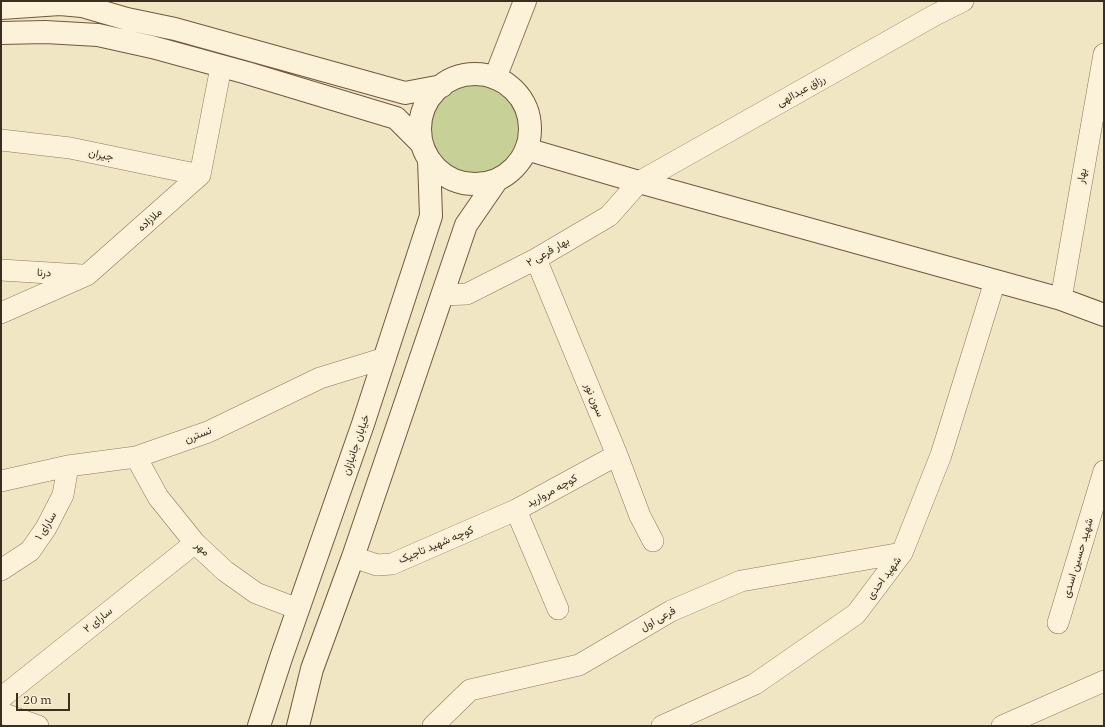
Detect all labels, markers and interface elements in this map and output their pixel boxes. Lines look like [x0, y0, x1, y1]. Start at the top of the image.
street label: رزاق عبدالهی [774, 72, 828, 110]
street label: جیران [87, 146, 115, 164]
street label: بهار [1074, 167, 1090, 185]
street label: ملازاده [135, 206, 165, 234]
street label: بهار فرعی ۲ [524, 234, 572, 270]
street label: درنا [37, 266, 51, 280]
street label: سون نور [581, 381, 607, 419]
street label: خیابان جانبازان [339, 413, 373, 477]
street label: نسترن [183, 424, 213, 446]
street label: کوچه مروارید [524, 472, 580, 510]
street label: سارای ۱ [32, 509, 60, 543]
street label: شهید حسین اسدی [1060, 516, 1096, 600]
street label: کوچه شهید تاجیک [397, 523, 475, 567]
street label: مهر [192, 539, 212, 559]
street label: شهید احدی [864, 554, 904, 602]
street label: سارای ۲ [81, 604, 115, 636]
street label: فرعی اول [638, 604, 678, 634]
scale bar [18, 685, 72, 711]
text: 20 m [23, 692, 52, 707]

